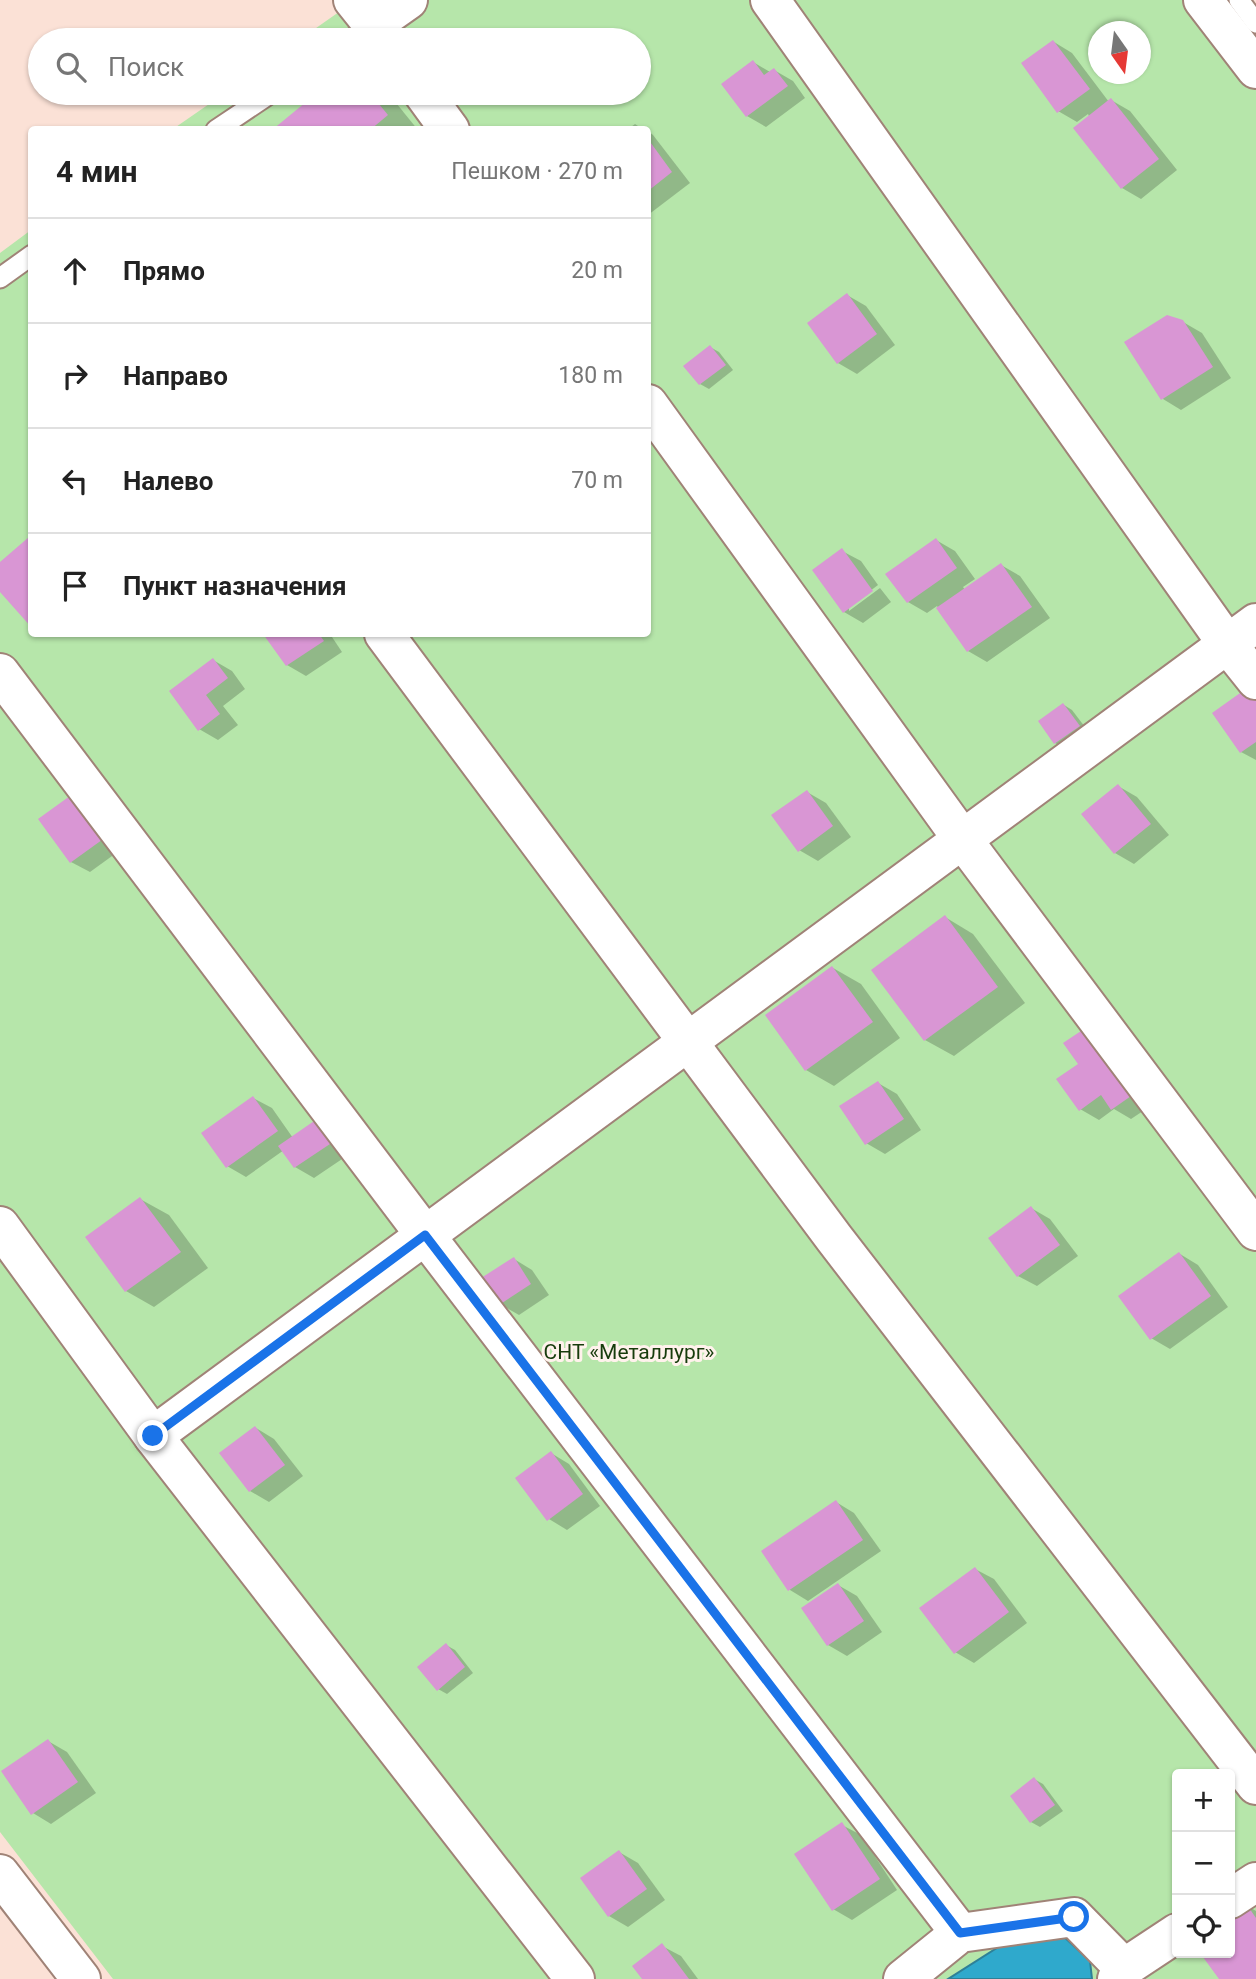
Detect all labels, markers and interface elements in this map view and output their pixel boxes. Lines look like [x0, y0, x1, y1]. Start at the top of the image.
north arrow [1088, 21, 1151, 84]
search box [28, 28, 651, 105]
icon: search [52, 48, 90, 86]
text: Поиск [108, 52, 184, 82]
text: 4 мин [56, 154, 137, 189]
text: Пешком · 270 m [451, 158, 623, 185]
icon: ahead [56, 252, 94, 290]
text: Прямо [123, 256, 205, 286]
text: 20 m [571, 257, 623, 284]
icon: right [56, 357, 94, 395]
text: Направо [123, 361, 228, 391]
text: 180 m [558, 362, 623, 389]
icon: left [56, 462, 94, 500]
text: Налево [123, 466, 213, 496]
text: 70 m [571, 467, 623, 494]
icon: arrive [56, 567, 94, 605]
text: Пункт назначения [123, 571, 347, 601]
park label: СНТ «Металлург» [544, 1340, 715, 1364]
route end [137, 1420, 168, 1451]
map controls [1172, 1769, 1235, 1958]
button: + [1172, 1769, 1235, 1832]
button: − [1172, 1832, 1235, 1895]
button: locate [1172, 1895, 1235, 1958]
route start [1058, 1901, 1089, 1932]

